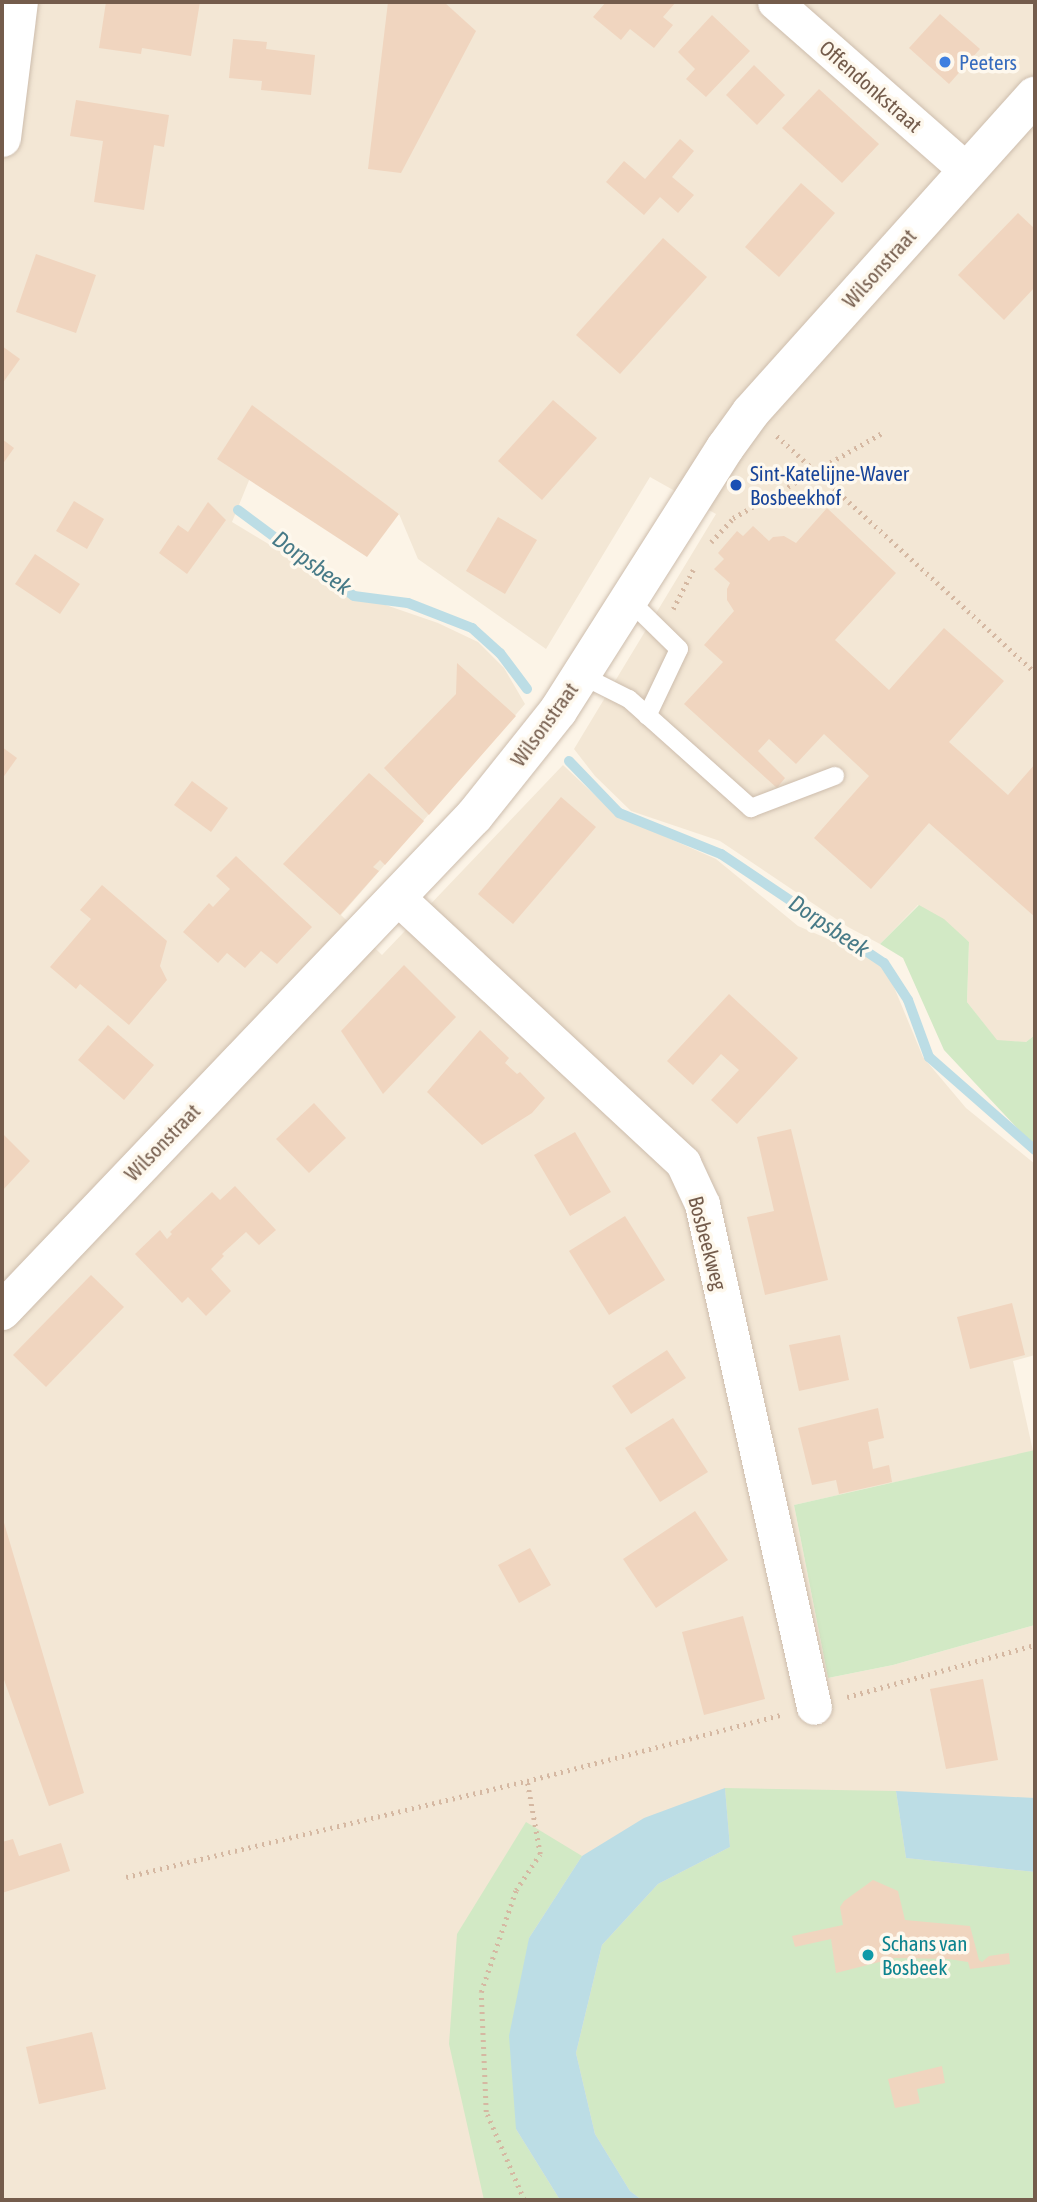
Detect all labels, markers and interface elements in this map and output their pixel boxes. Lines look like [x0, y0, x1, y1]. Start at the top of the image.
street label: Offendonkstraat [815, 35, 927, 137]
place label: Peeters [959, 49, 1017, 75]
marker: Peeters [937, 54, 953, 70]
street label: Wilsonstraat [837, 223, 921, 313]
place label: Sint-Katelijne-Waver Bosbeekhof [750, 460, 909, 510]
marker: Sint-Katelijne-Waver Bosbeekhof [728, 477, 744, 493]
water label: Dorpsbeek [267, 525, 357, 601]
street label: Wilsonstraat [505, 677, 583, 771]
water label: Dorpsbeek [784, 889, 874, 963]
street label: Wilsonstraat [119, 1098, 205, 1186]
street label: Bosbeekweg [683, 1193, 733, 1293]
place label: Schans van Bosbeek [882, 1930, 967, 1980]
marker: Schans van Bosbeek [860, 1947, 876, 1963]

